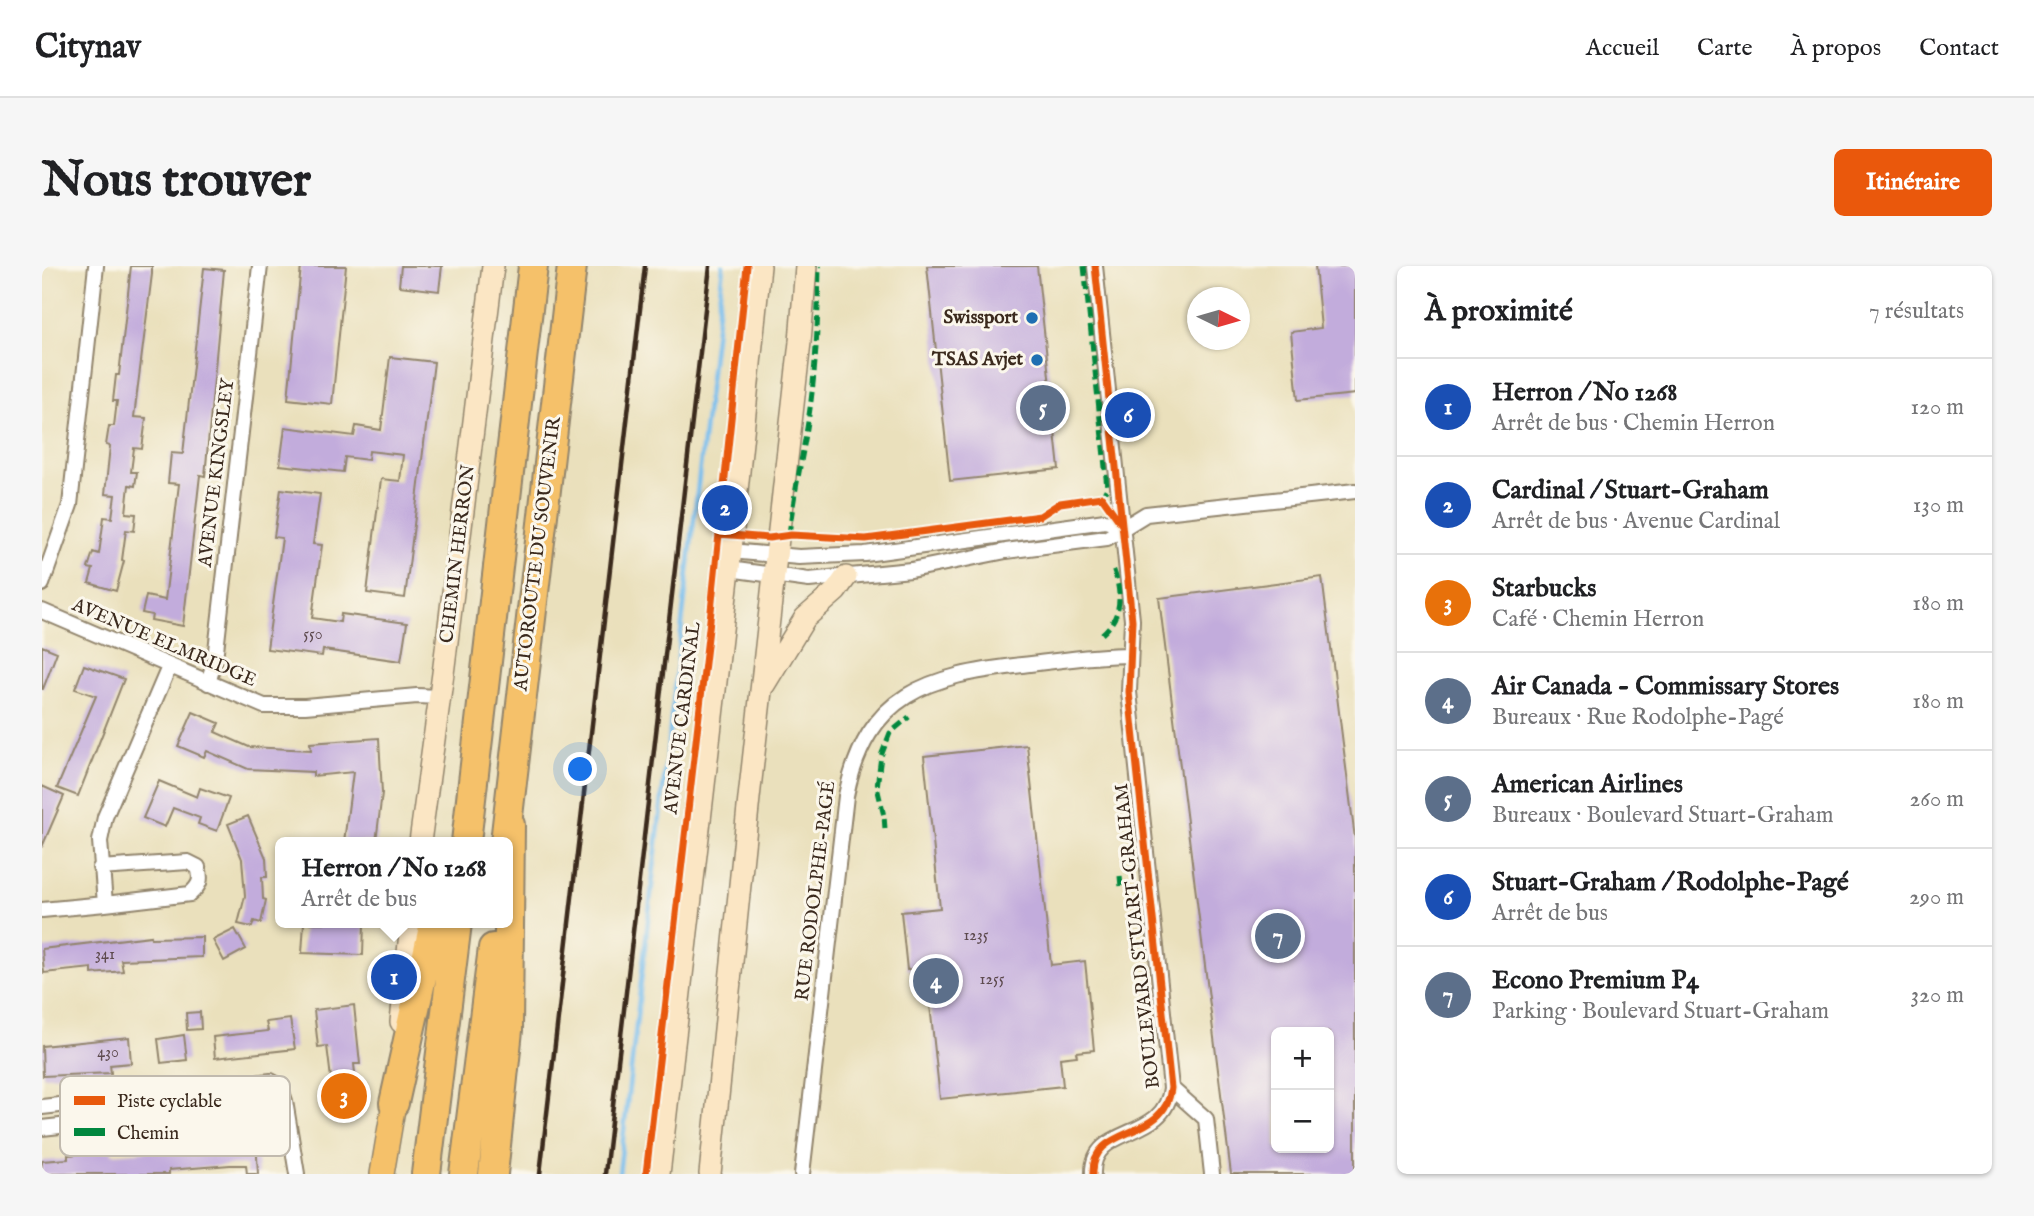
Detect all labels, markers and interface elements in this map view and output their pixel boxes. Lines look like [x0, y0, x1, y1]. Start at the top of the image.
text: Citynav [35, 27, 141, 69]
text: Accueil [1586, 33, 1659, 64]
text: Carte [1697, 33, 1753, 64]
text: À propos [1791, 33, 1881, 64]
text: Contact [1919, 33, 1999, 64]
button: Itinéraire [1834, 149, 1992, 216]
text: Nous trouver [42, 151, 311, 213]
north arrow [1187, 287, 1250, 350]
text: À proximité [1425, 293, 1573, 331]
text: 7 résultats [1869, 297, 1964, 326]
place label: Swissport [944, 306, 1018, 330]
marker: Swissport [1024, 310, 1040, 326]
place label: TSAS Avjet [931, 348, 1023, 372]
marker: TSAS Avjet [1029, 352, 1045, 368]
street label: AVENUE KINGSLEY [193, 376, 241, 570]
text: Herron / No 1268 [1492, 376, 1678, 409]
pin: 5 [1020, 382, 1066, 434]
pin: 6 [1105, 389, 1151, 441]
text: 1 [1444, 393, 1452, 422]
text: 120 m [1911, 393, 1964, 422]
text: Arrêt de bus · Chemin Herron [1492, 409, 1775, 438]
street label: AUTOROUTE DU SOUVENIR [509, 415, 567, 693]
street label: CHEMIN HERRON [435, 463, 481, 645]
text: Cardinal / Stuart-Graham [1492, 474, 1769, 507]
pin: 2 [702, 482, 748, 534]
text: 2 [1443, 491, 1453, 520]
text: 130 m [1913, 491, 1964, 520]
text: Arrêt de bus · Avenue Cardinal [1492, 507, 1780, 536]
text: Starbucks [1492, 572, 1597, 605]
text: 3 [1444, 589, 1452, 618]
text: 180 m [1912, 589, 1964, 618]
street label: AVENUE ELMRIDGE [67, 593, 260, 693]
text: Café · Chemin Herron [1492, 605, 1704, 634]
street label: AVENUE CARDINAL [659, 620, 707, 817]
house number: 550 [303, 625, 323, 645]
text: Air Canada - Commissary Stores [1492, 670, 1839, 703]
text: 4 [1442, 687, 1454, 716]
text: 180 m [1912, 687, 1964, 716]
text: Bureaux · Rue Rodolphe-Pagé [1492, 703, 1784, 732]
your location [563, 752, 597, 786]
text: American Airlines [1492, 768, 1683, 801]
street label: RUE RODOLPHE-PAGÉ [790, 779, 841, 1002]
street label: BOULEVARD STUART-GRAHAM [1110, 782, 1166, 1090]
text: 5 [1444, 785, 1452, 814]
text: 260 m [1909, 785, 1964, 814]
text: Bureaux · Boulevard Stuart-Graham [1492, 801, 1834, 830]
popup [275, 837, 513, 928]
text: Herron / No 1268 [301, 852, 487, 885]
text: Stuart-Graham / Rodolphe-Pagé [1492, 866, 1849, 899]
text: 6 [1443, 883, 1453, 912]
text: 290 m [1909, 883, 1964, 912]
text: Arrêt de bus [301, 885, 417, 914]
text: Arrêt de bus [1492, 899, 1608, 928]
pin: 7 [1255, 910, 1301, 962]
house number: 1235 [963, 926, 989, 946]
house number: 341 [95, 945, 115, 965]
pin: 1 [371, 951, 417, 1003]
pin: 4 [913, 955, 959, 1007]
text: Econo Premium P4 [1492, 964, 1699, 997]
house number: 1255 [979, 970, 1005, 990]
text: 7 [1443, 981, 1453, 1010]
text: 320 m [1911, 981, 1964, 1010]
text: Parking · Boulevard Stuart-Graham [1492, 997, 1829, 1026]
map controls [1271, 1027, 1334, 1153]
button: + [1271, 1027, 1334, 1090]
house number: 430 [97, 1043, 119, 1063]
pin: 3 [321, 1070, 367, 1122]
legend [60, 1076, 290, 1156]
text: Piste cyclable [117, 1090, 222, 1114]
button: − [1271, 1090, 1334, 1153]
text: Chemin [117, 1122, 179, 1146]

